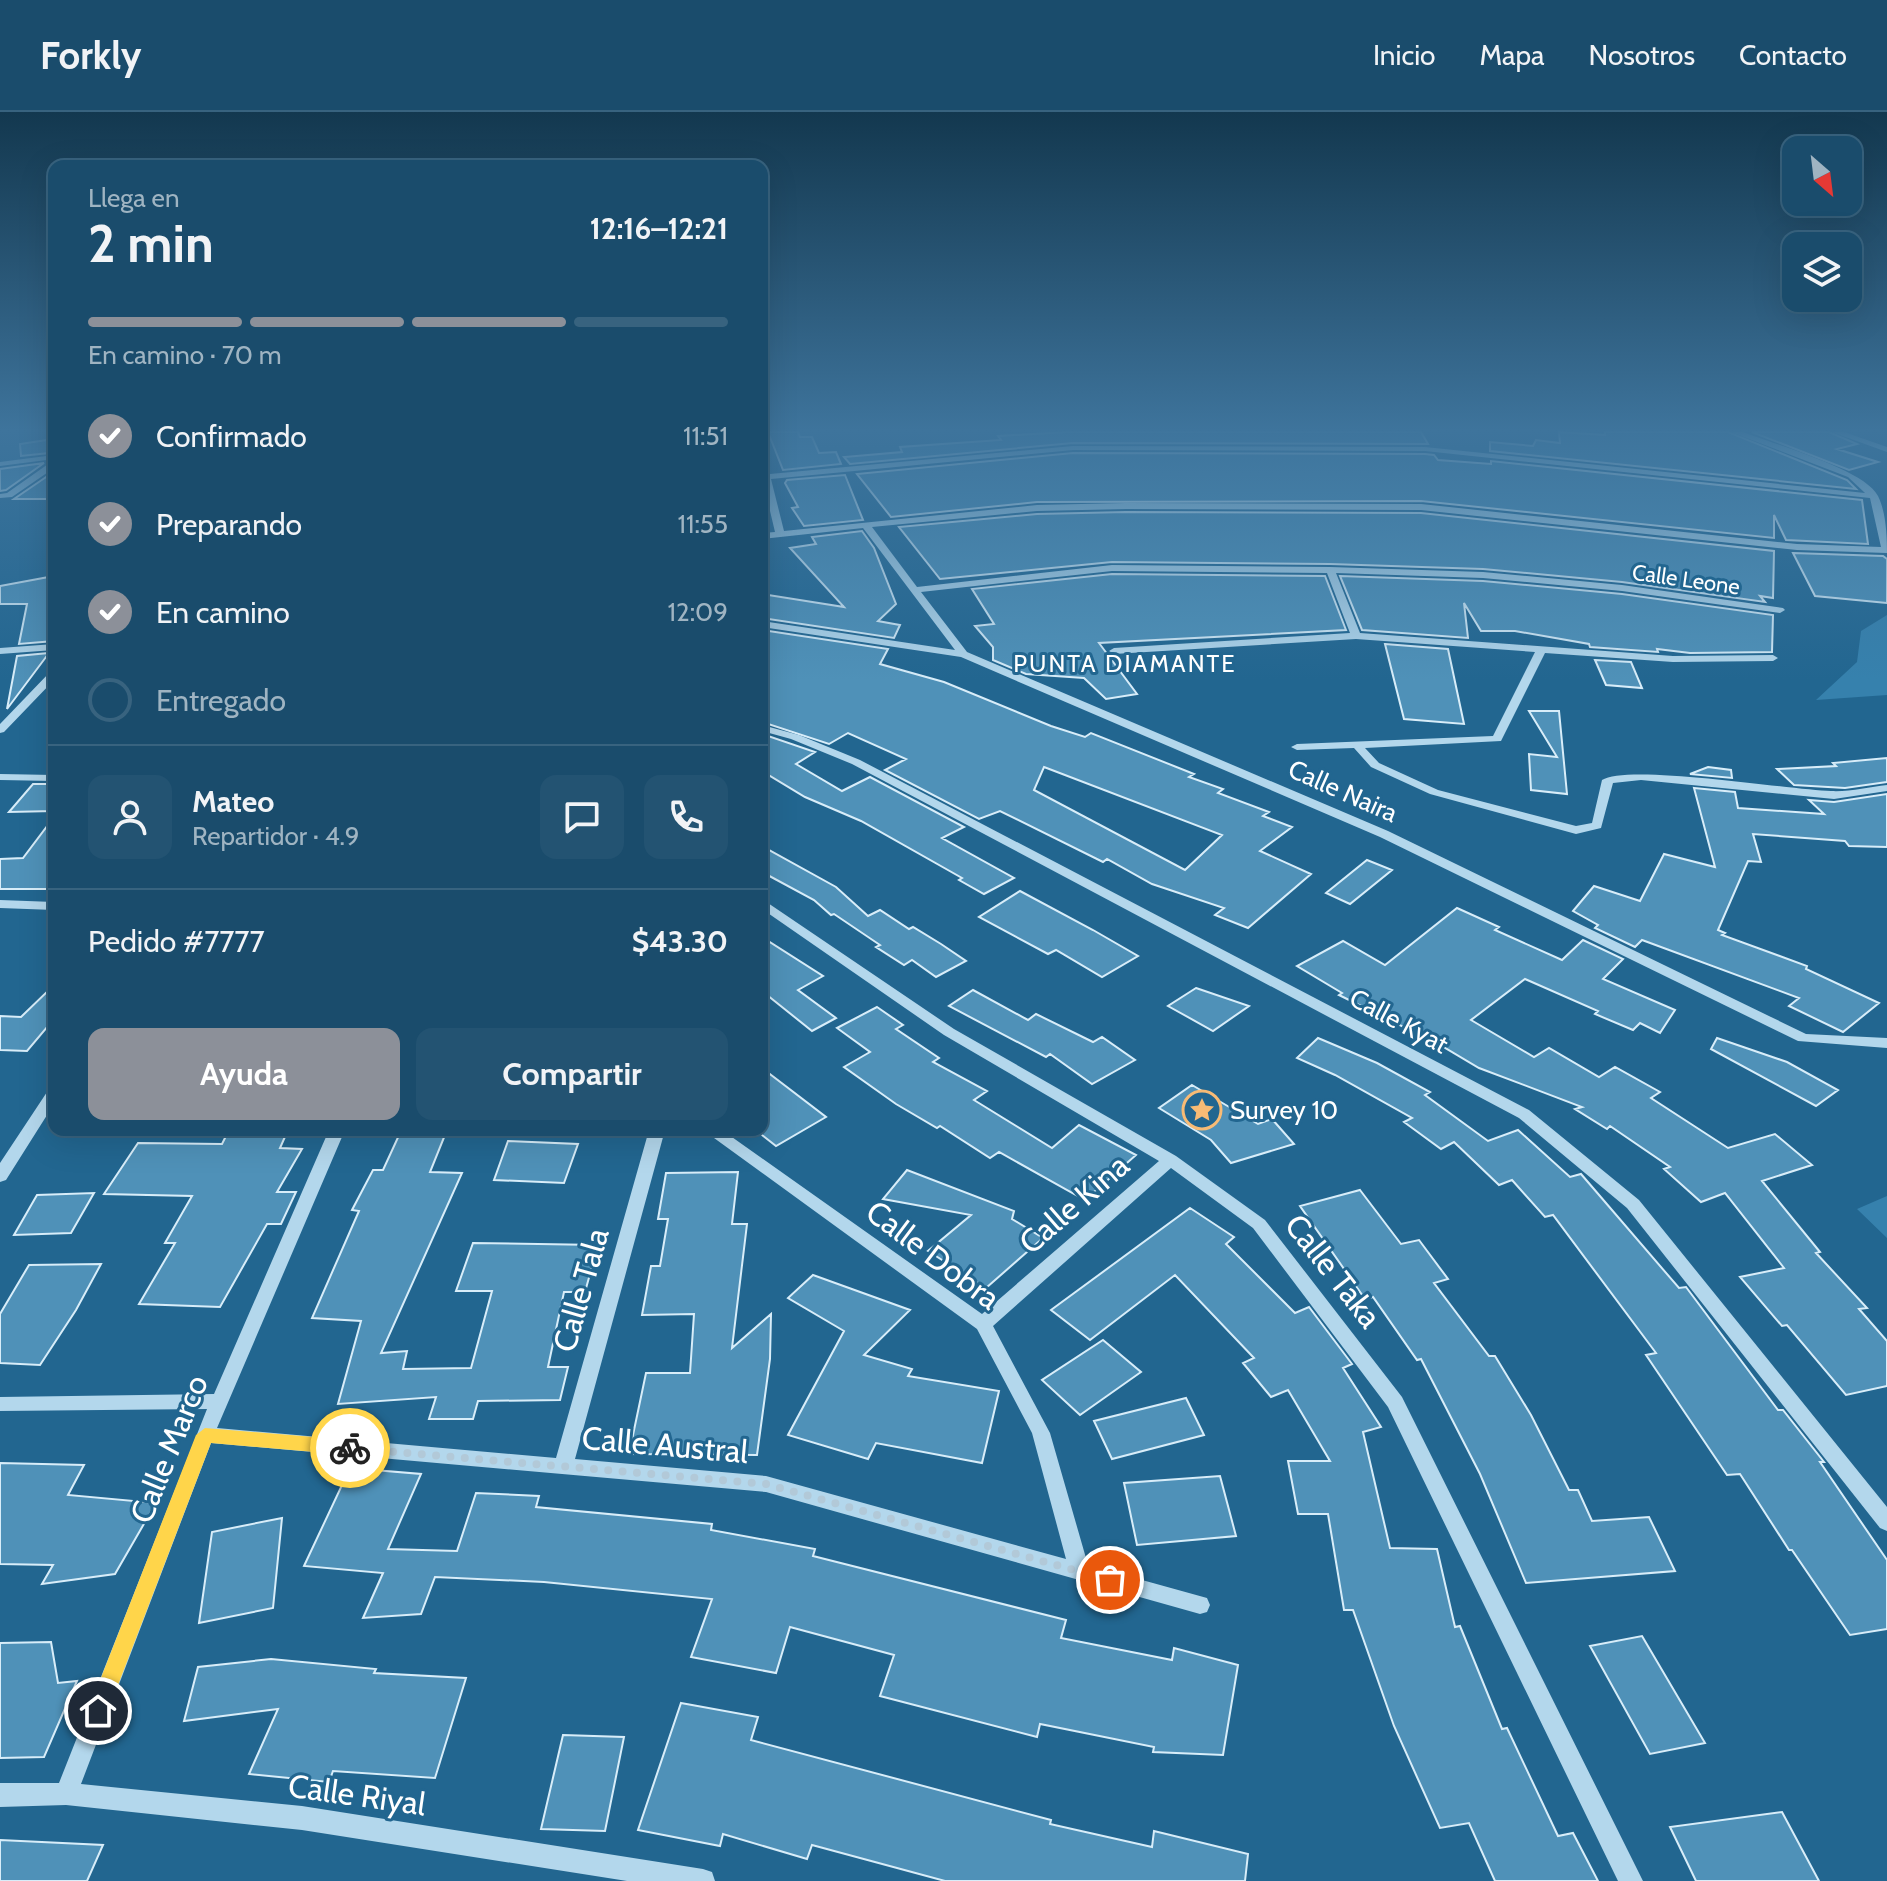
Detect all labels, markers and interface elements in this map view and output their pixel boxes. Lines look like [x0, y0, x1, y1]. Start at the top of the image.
text: Forkly [40, 32, 141, 79]
text: Inicio [1373, 38, 1436, 72]
text: Mapa [1480, 38, 1545, 72]
text: Nosotros [1589, 38, 1695, 72]
text: Contacto [1739, 38, 1847, 72]
north arrow [1782, 136, 1862, 216]
map controls [1782, 136, 1862, 312]
text: Llega en [88, 182, 179, 214]
text: 12:16–12:21 [590, 210, 728, 247]
text: 2 min [88, 212, 214, 275]
button: layers [1782, 232, 1862, 312]
text: En camino · 70 m [88, 339, 282, 371]
icon: check [88, 414, 132, 458]
text: Confirmado [156, 418, 307, 455]
text: 11:51 [683, 420, 728, 452]
icon: check [88, 502, 132, 546]
text: Preparando [156, 506, 302, 543]
text: 11:55 [678, 508, 728, 540]
street label: Calle Leone [1630, 559, 1741, 600]
icon: check [88, 590, 132, 634]
text: En camino [156, 594, 290, 631]
text: 12:09 [668, 596, 728, 628]
district label: PUNTA DIAMANTE [1013, 649, 1237, 678]
text: Entregado [156, 682, 286, 719]
street label: Calle Naira [1283, 753, 1403, 829]
button: person [88, 775, 172, 859]
button: chat [540, 775, 624, 859]
button: phone [644, 775, 728, 859]
text: Mateo [192, 783, 274, 820]
text: Repartidor · 4.9 [192, 820, 360, 852]
text: Pedido #7777 [88, 923, 265, 960]
text: $43.30 [632, 923, 728, 960]
street label: Calle Kyat [1344, 982, 1454, 1060]
button: Ayuda [88, 1028, 400, 1120]
button: Compartir [416, 1028, 728, 1120]
place icon: Survey 10 [1181, 1089, 1223, 1131]
place label: Survey 10 [1230, 1094, 1338, 1126]
street label: Calle Kina [1011, 1145, 1137, 1262]
street label: Calle Dobra [859, 1192, 1008, 1318]
street label: Calle Taka [1277, 1206, 1390, 1336]
street label: Calle Tala [544, 1223, 617, 1356]
street label: Calle Marco [121, 1369, 216, 1529]
courier [310, 1408, 390, 1488]
street label: Calle Austral [580, 1418, 750, 1471]
icon: bike [328, 1426, 372, 1470]
pin [1076, 1546, 1144, 1614]
icon: bag [1088, 1558, 1132, 1602]
pin [64, 1677, 132, 1745]
icon: home [76, 1689, 120, 1733]
street label: Calle Riyal [286, 1766, 429, 1824]

